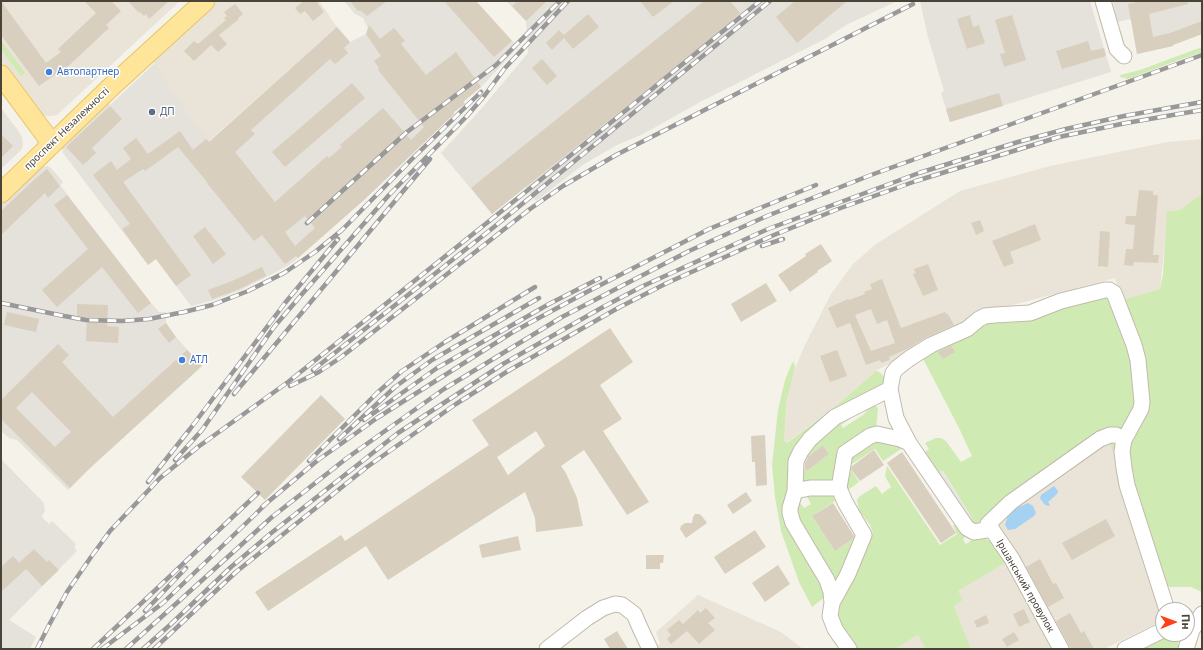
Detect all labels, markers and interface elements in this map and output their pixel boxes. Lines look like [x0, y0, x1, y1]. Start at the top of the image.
place label: Автопартнер [57, 66, 119, 78]
marker: Автопартнер [44, 67, 54, 77]
street label: проспект Незалежності [22, 85, 112, 173]
place label: ДП [160, 106, 175, 118]
marker: ДП [147, 107, 157, 117]
place label: АТЛ [190, 354, 208, 366]
marker: АТЛ [177, 355, 187, 365]
street label: Іршанський провулок [993, 537, 1057, 635]
north arrow [1155, 602, 1195, 642]
text: Пн [1179, 614, 1194, 630]

